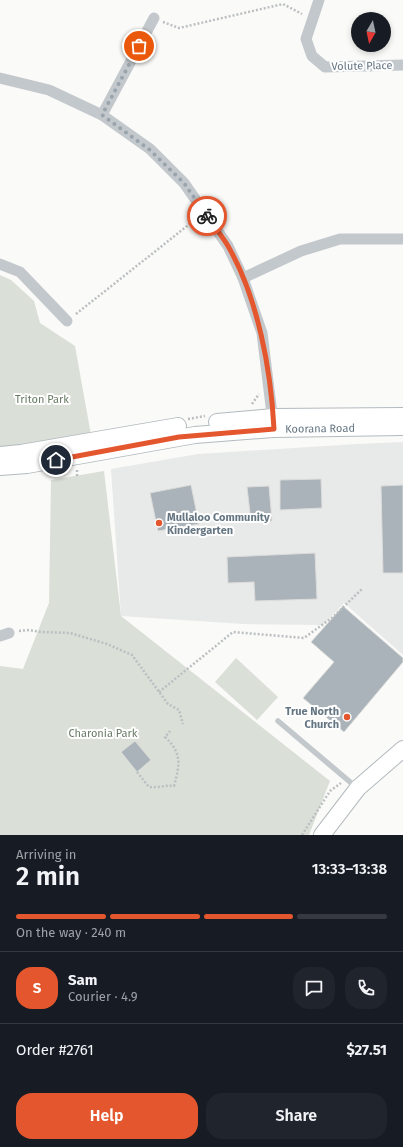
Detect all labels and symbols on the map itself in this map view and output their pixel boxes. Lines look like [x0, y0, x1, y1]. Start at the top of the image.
north arrow [351, 12, 391, 52]
pin [122, 29, 156, 63]
street label: Volute Place [331, 59, 393, 73]
courier [187, 196, 227, 236]
park label: Triton Park [15, 393, 69, 406]
street label: Koorana Road [285, 421, 355, 435]
pin [39, 443, 73, 477]
place label: Mullaloo Community Kindergarten [167, 511, 270, 537]
marker: Mullaloo Community Kindergarten [154, 518, 164, 528]
place label: True North Church [285, 705, 339, 731]
marker: True North Church [342, 712, 352, 722]
park label: Charonia Park [69, 727, 138, 740]

